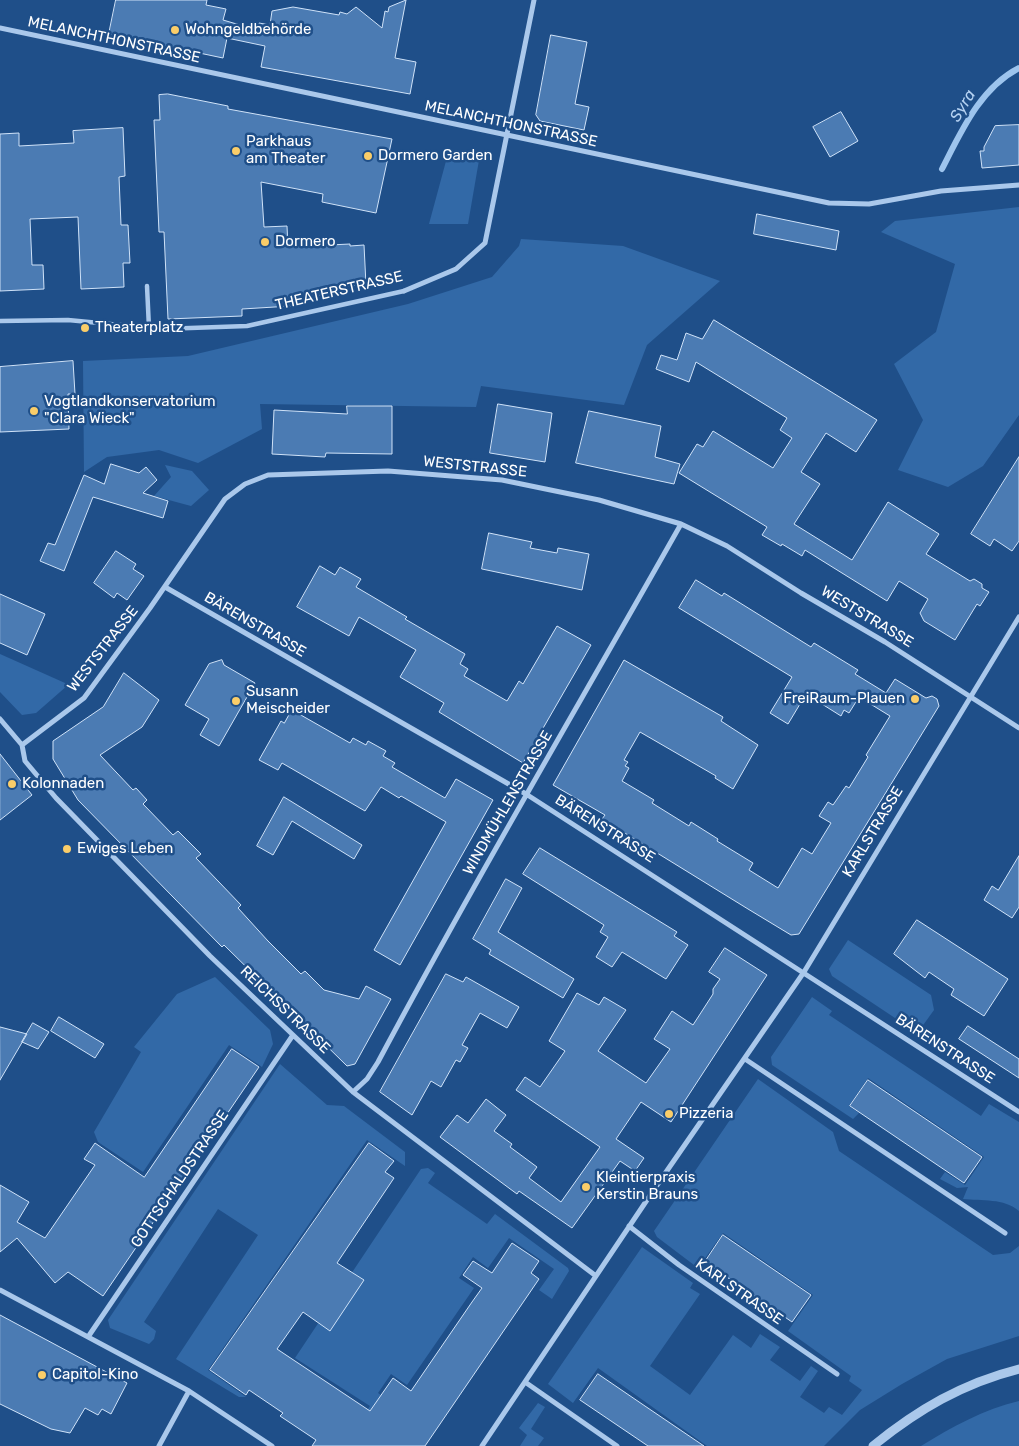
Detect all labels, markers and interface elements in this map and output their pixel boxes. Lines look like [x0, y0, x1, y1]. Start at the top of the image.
street label: MELANCHTHONSTRASSE [26, 13, 202, 67]
place label: Wohngeldbehörde [185, 21, 311, 39]
marker: Wohngeldbehörde [169, 24, 181, 36]
water label: Syra [946, 86, 980, 126]
street label: MELANCHTHONSTRASSE [423, 97, 599, 151]
place label: Parkhaus am Theater [246, 133, 325, 168]
marker: Parkhaus am Theater [230, 145, 242, 157]
place label: Dormero Garden [378, 147, 493, 165]
marker: Dormero Garden [362, 150, 374, 162]
place label: Dormero [275, 233, 336, 251]
marker: Dormero [259, 236, 271, 248]
street label: THEATERSTRASSE [273, 268, 405, 314]
place label: Theaterplatz [95, 319, 183, 337]
marker: Theaterplatz [79, 322, 91, 334]
place label: Vogtlandkonservatorium "Clara Wieck" [44, 393, 216, 428]
marker: Vogtlandkonservatorium "Clara Wieck" [28, 405, 40, 417]
street label: WESTSTRASSE [422, 453, 528, 481]
street label: WESTSTRASSE [818, 582, 916, 652]
street label: BÄRENSTRASSE [201, 589, 309, 661]
street label: WESTSTRASSE [64, 602, 142, 696]
place label: Susann Meischeider [246, 683, 330, 718]
place label: FreiRaum-Plauen [783, 690, 905, 708]
marker: FreiRaum-Plauen [909, 693, 921, 705]
marker: Susann Meischeider [230, 695, 242, 707]
street label: WINDMÜHLENSTRASSE [459, 728, 557, 878]
place label: Kolonnaden [22, 775, 104, 793]
marker: Kolonnaden [6, 778, 18, 790]
street label: KARLSTRASSE [839, 783, 907, 881]
street label: BÄRENSTRASSE [552, 791, 658, 867]
place label: Ewiges Leben [77, 840, 173, 858]
marker: Ewiges Leben [61, 843, 73, 855]
street label: REICHSSTRASSE [236, 962, 334, 1058]
street label: BÄRENSTRASSE [892, 1010, 998, 1088]
place label: Pizzeria [679, 1105, 733, 1123]
street label: GOTTSCHALDSTRASSE [127, 1107, 233, 1251]
marker: Pizzeria [663, 1108, 675, 1120]
place label: Kleintierpraxis Kerstin Brauns [596, 1169, 698, 1204]
marker: Kleintierpraxis Kerstin Brauns [580, 1181, 592, 1193]
street label: KARLSTRASSE [692, 1255, 786, 1329]
place label: Capitol-Kino [52, 1366, 138, 1384]
marker: Capitol-Kino [36, 1369, 48, 1381]

